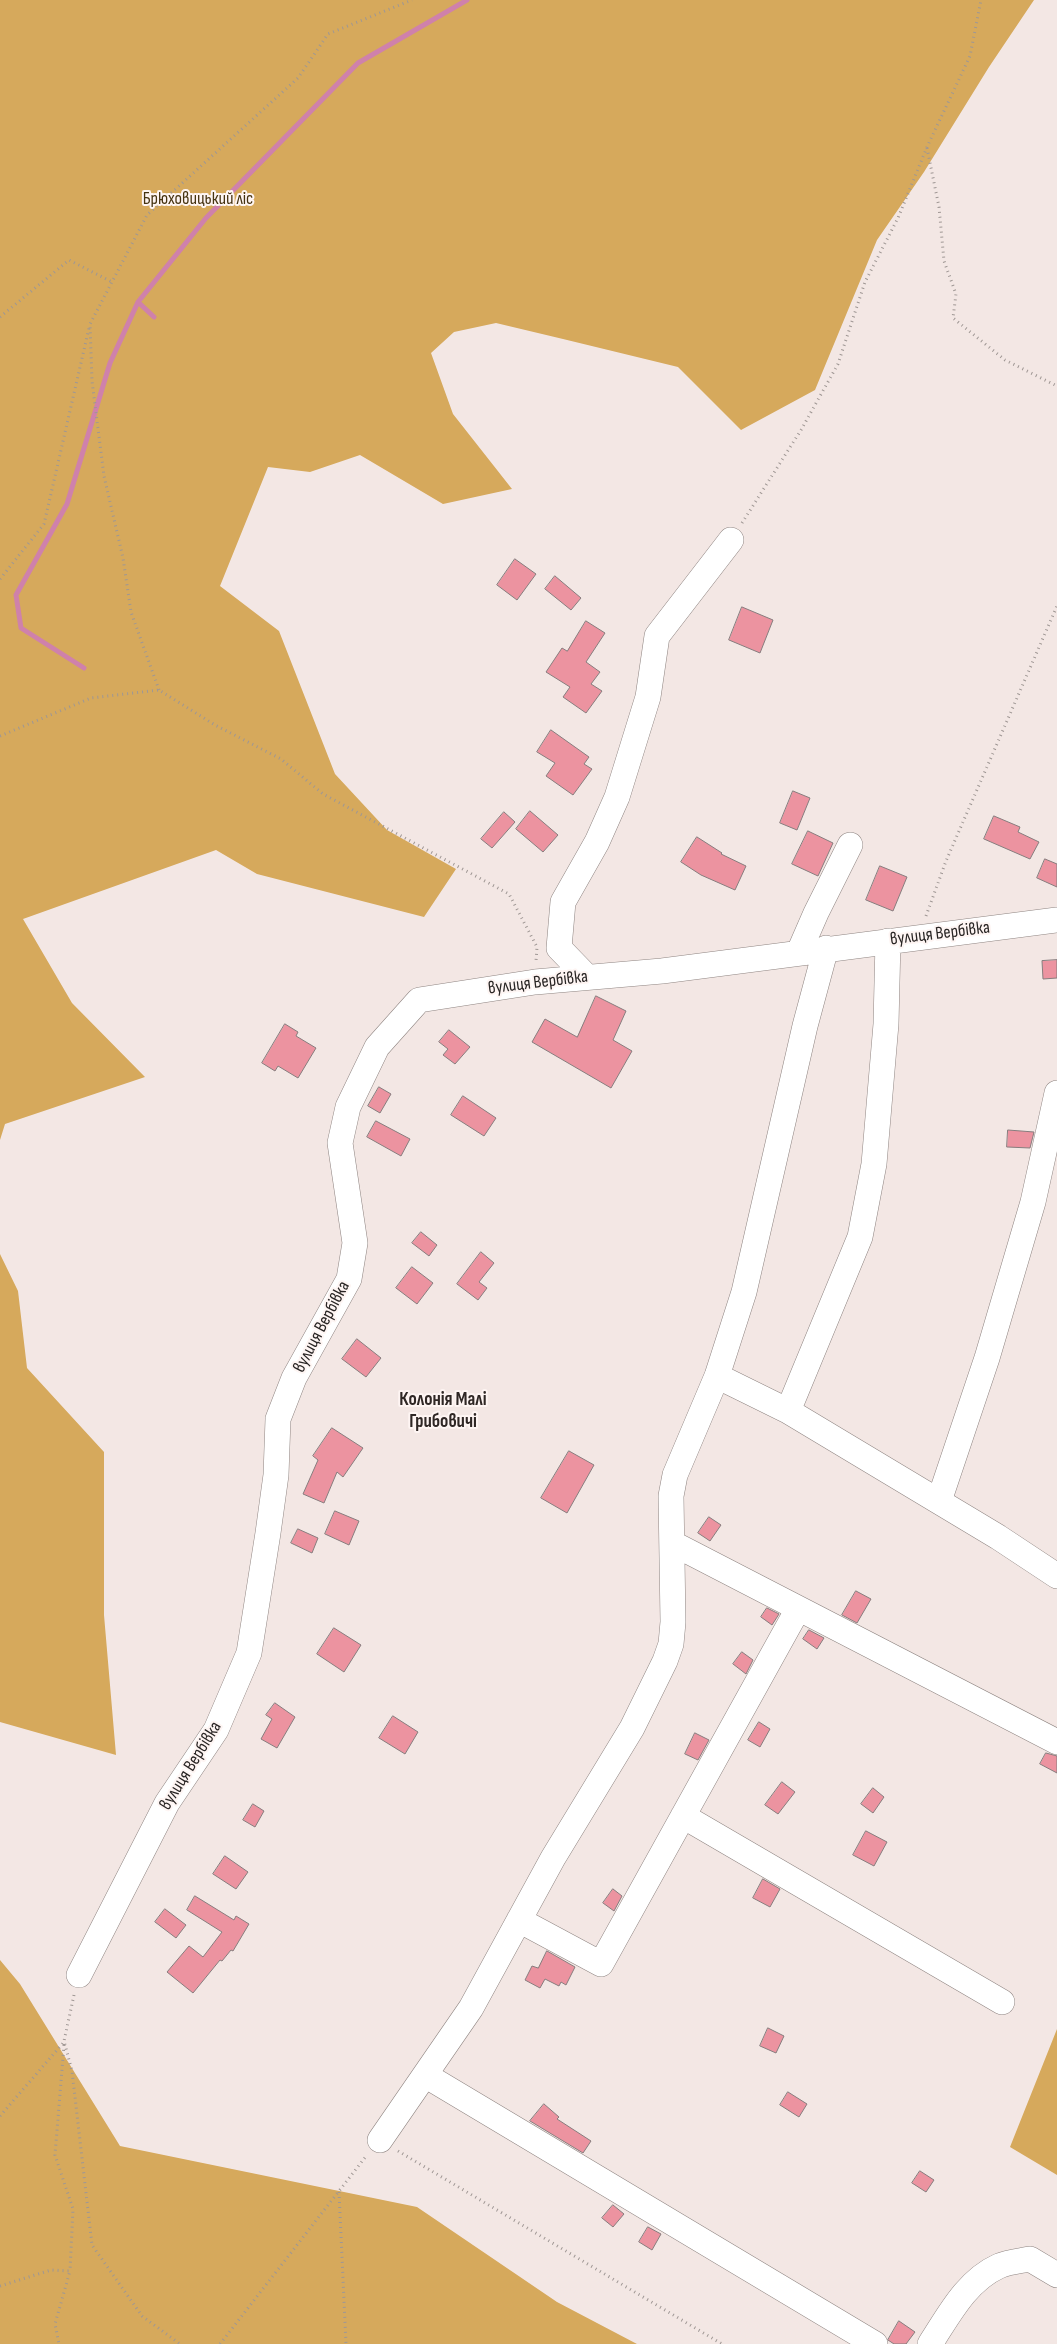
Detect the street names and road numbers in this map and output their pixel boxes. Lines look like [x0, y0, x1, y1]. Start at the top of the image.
street label: вулиця Вербівка [889, 917, 991, 951]
street label: вулиця Вербівка [487, 966, 589, 1000]
street label: вулиця Вербівка [289, 1278, 355, 1376]
street label: вулиця Вербівка [155, 1718, 227, 1814]

